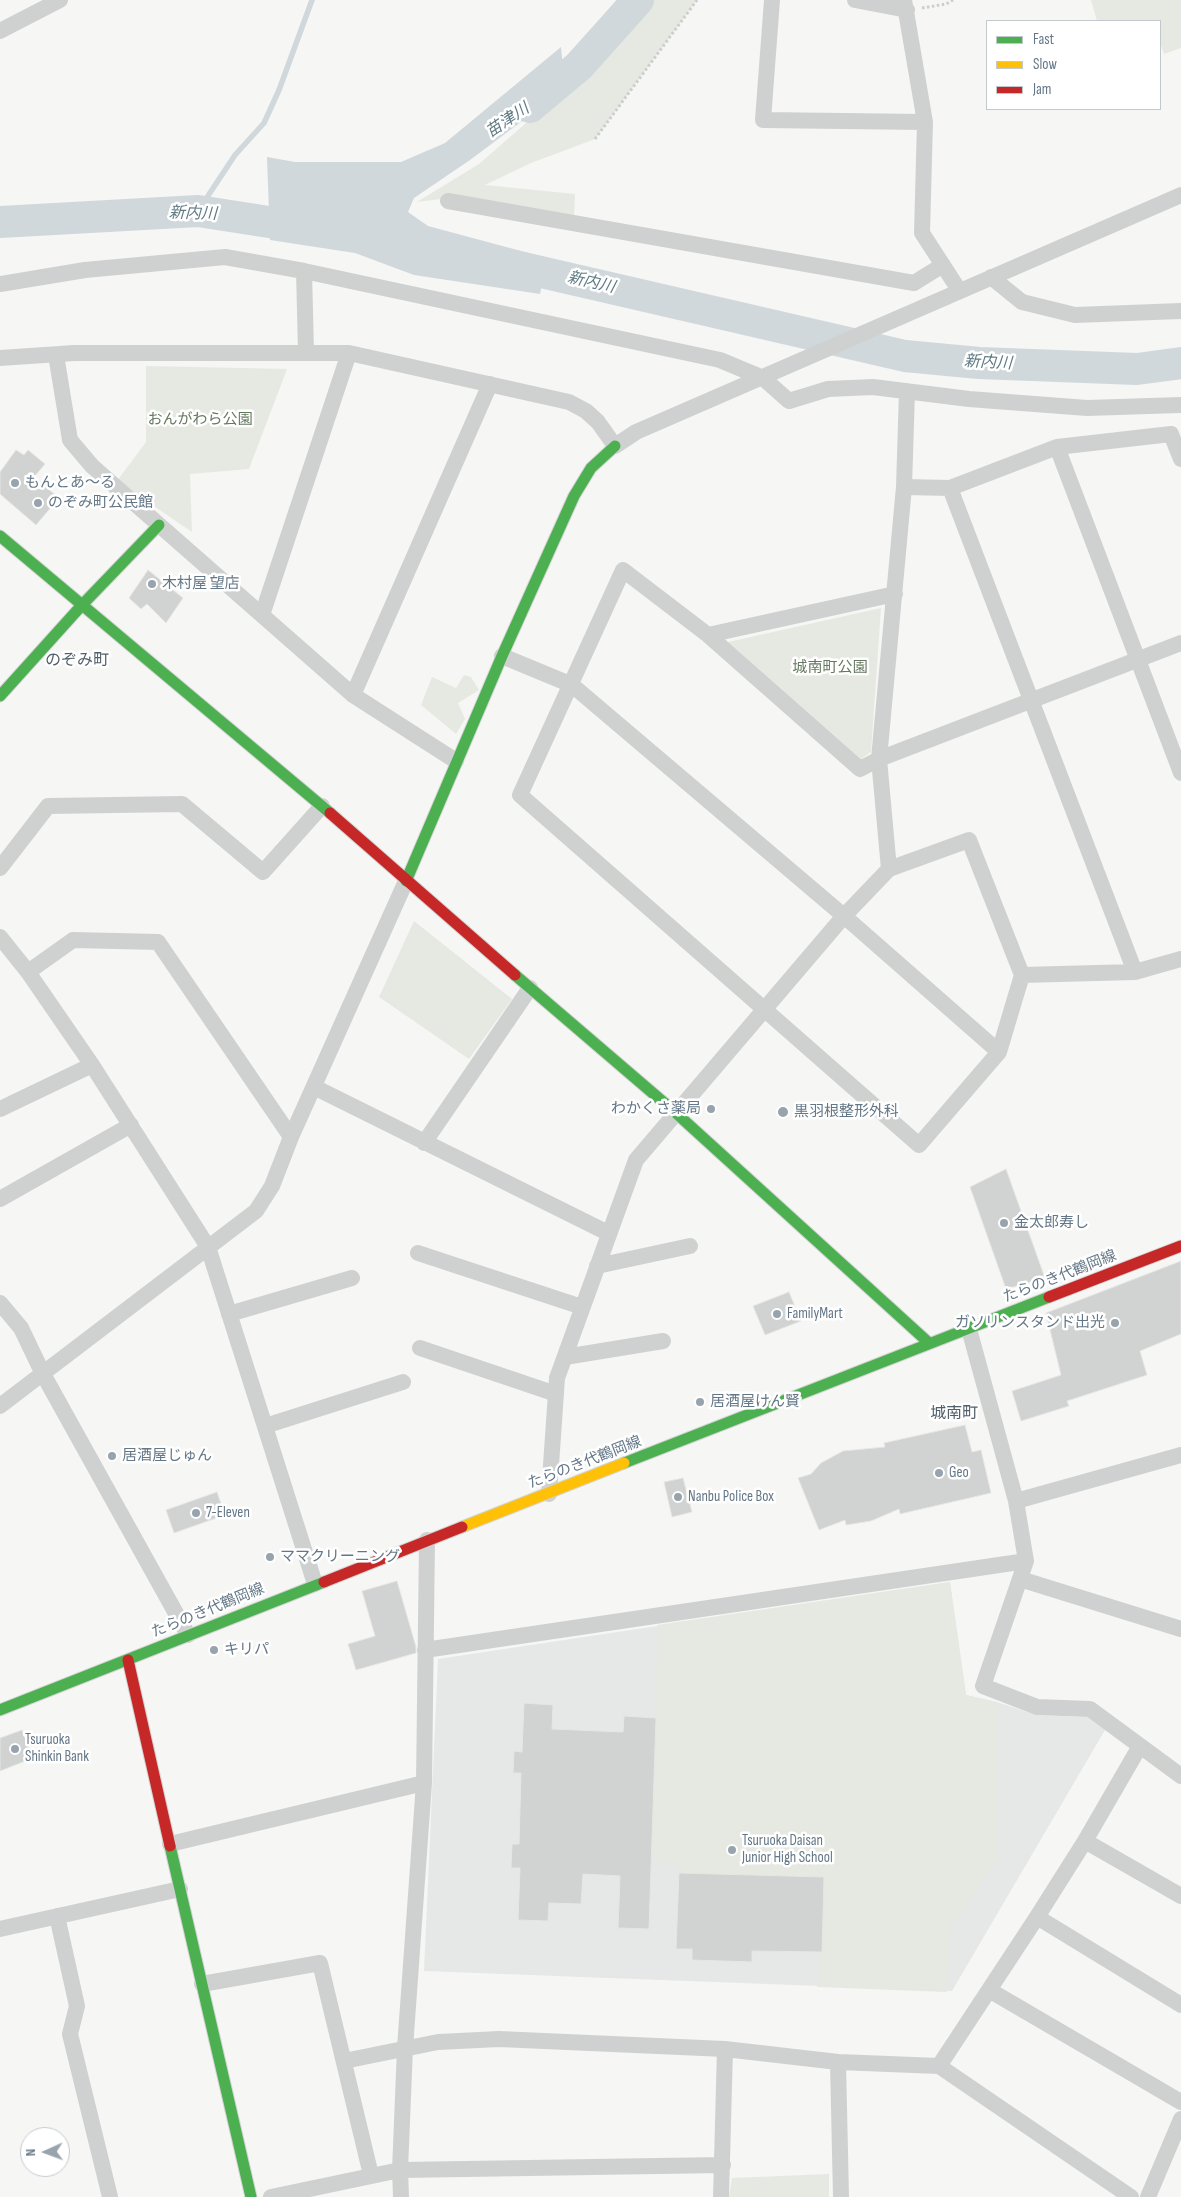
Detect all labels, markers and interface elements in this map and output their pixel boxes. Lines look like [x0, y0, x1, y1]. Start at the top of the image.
legend [986, 20, 1161, 110]
text: Fast [1033, 30, 1054, 49]
text: Slow [1033, 55, 1057, 74]
text: Jam [1033, 80, 1051, 99]
water label: 苗津川 [483, 100, 533, 142]
water label: 新内川 [169, 204, 217, 224]
water label: 新内川 [565, 268, 617, 298]
water label: 新内川 [964, 352, 1012, 374]
park label: おんがわら公園 [148, 411, 252, 429]
place label: もんとあ～る [25, 474, 115, 492]
marker: もんとあ～る [9, 477, 21, 489]
place label: のぞみ町公民館 [48, 494, 153, 512]
marker: のぞみ町公民館 [32, 497, 44, 509]
place label: 木村屋 望店 [162, 575, 239, 593]
marker: 木村屋 望店 [146, 578, 158, 590]
district label: のぞみ町 [45, 651, 109, 671]
park label: 城南町公園 [793, 659, 867, 677]
place label: わかくさ薬局 [611, 1100, 701, 1118]
marker: わかくさ薬局 [705, 1103, 717, 1115]
place label: 黒羽根整形外科 [794, 1103, 899, 1121]
marker: 黒羽根整形外科 [776, 1105, 790, 1119]
place label: 金太郎寿し [1014, 1214, 1089, 1232]
marker: 金太郎寿し [998, 1217, 1010, 1229]
street label: たらのき代鶴岡線 [1001, 1247, 1119, 1307]
place label: FamilyMart [787, 1305, 843, 1323]
marker: FamilyMart [771, 1308, 783, 1320]
place label: ガソリンスタンド出光 [955, 1314, 1105, 1332]
marker: ガソリンスタンド出光 [1109, 1317, 1121, 1329]
place label: 居酒屋けん賢 [710, 1393, 800, 1411]
marker: 居酒屋けん賢 [694, 1396, 706, 1408]
district label: 城南町 [930, 1404, 978, 1424]
street label: たらのき代鶴岡線 [526, 1433, 644, 1493]
place label: 居酒屋じゅん [122, 1447, 212, 1465]
marker: 居酒屋じゅん [106, 1450, 118, 1462]
place label: Geo [949, 1464, 969, 1482]
marker: Geo [933, 1467, 945, 1479]
place label: Nanbu Police Box [688, 1488, 774, 1506]
marker: Nanbu Police Box [672, 1491, 684, 1503]
place label: 7-Eleven [206, 1504, 250, 1522]
marker: 7-Eleven [190, 1507, 202, 1519]
place label: ママクリーニング [280, 1548, 400, 1566]
marker: ママクリーニング [264, 1551, 276, 1563]
street label: たらのき代鶴岡線 [149, 1580, 267, 1642]
place label: キリパ [224, 1641, 269, 1659]
marker: キリパ [208, 1644, 220, 1656]
place label: Tsuruoka Shinkin Bank [25, 1731, 89, 1766]
marker: Tsuruoka Shinkin Bank [9, 1743, 21, 1755]
place label: Tsuruoka Daisan Junior High School [742, 1832, 833, 1867]
marker: Tsuruoka Daisan Junior High School [726, 1844, 738, 1856]
north arrow [20, 2127, 70, 2177]
text: N [22, 2148, 39, 2157]

